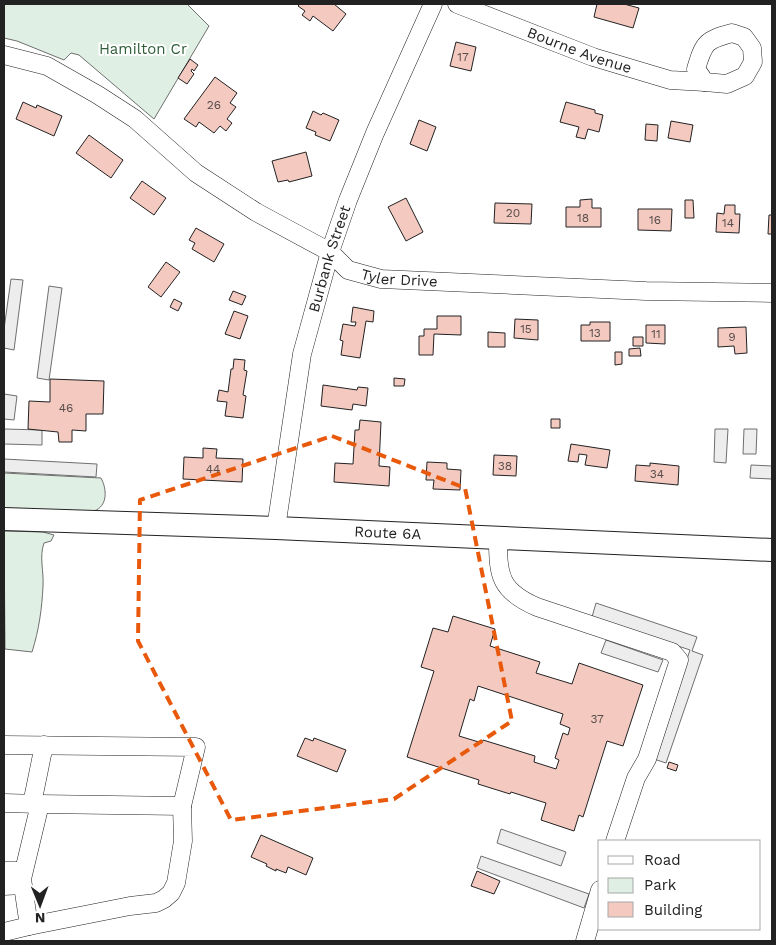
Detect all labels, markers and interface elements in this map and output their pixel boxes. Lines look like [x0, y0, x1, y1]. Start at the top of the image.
street label: Bourne Avenue [525, 23, 634, 77]
park label: Hamilton Cr [99, 40, 187, 58]
house number: 17 [457, 50, 469, 64]
house number: 26 [207, 98, 221, 112]
street label: Burbank Street [305, 202, 355, 314]
house number: 20 [506, 206, 520, 220]
house number: 18 [577, 211, 589, 225]
house number: 16 [649, 213, 661, 227]
house number: 14 [722, 216, 734, 230]
street label: Tyler Drive [359, 265, 438, 291]
house number: 15 [520, 322, 532, 336]
house number: 13 [589, 326, 601, 340]
house number: 11 [651, 327, 661, 341]
house number: 9 [728, 330, 736, 344]
house number: 46 [59, 401, 73, 415]
house number: 38 [498, 459, 512, 473]
house number: 44 [206, 462, 220, 476]
house number: 34 [650, 467, 664, 481]
street label: Route 6A [354, 522, 422, 543]
house number: 37 [590, 712, 604, 726]
legend [598, 840, 761, 930]
text: Road [644, 851, 681, 869]
text: Park [644, 876, 677, 894]
north arrow [15, 880, 65, 930]
text: Building [644, 901, 702, 919]
text: N [35, 910, 46, 926]

